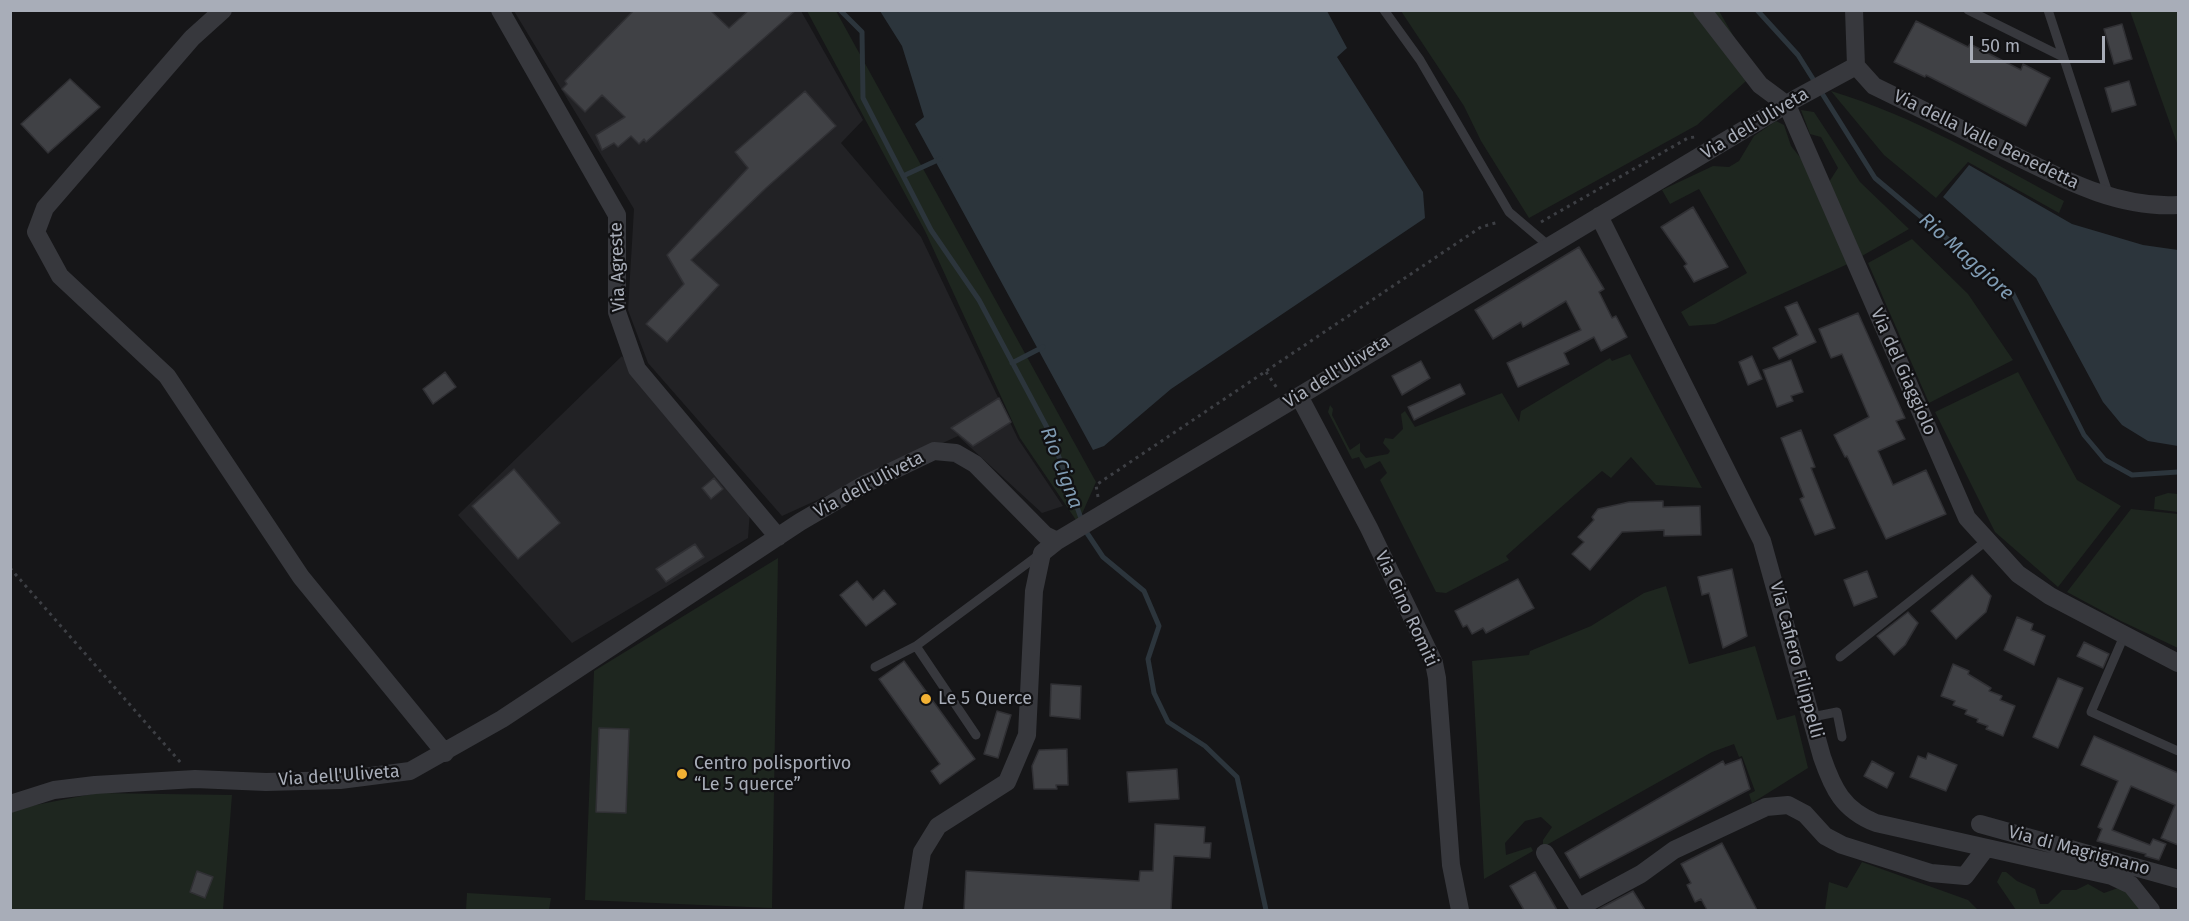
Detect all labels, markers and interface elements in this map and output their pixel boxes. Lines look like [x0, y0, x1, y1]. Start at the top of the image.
scale bar [1973, 24, 2108, 62]
text: 50 m [1981, 35, 2020, 57]
street label: Via dell'Uliveta [1697, 83, 1813, 165]
street label: Via della Valle Benedetta [1890, 86, 2082, 194]
water label: Rio Maggiore [1914, 208, 2018, 306]
street label: Via Agreste [606, 222, 630, 312]
street label: Via del Giaggiolo [1865, 305, 1941, 439]
street label: Via dell'Uliveta [1280, 331, 1394, 413]
water label: Rio Cigna [1034, 424, 1088, 512]
street label: Via dell'Uliveta [810, 447, 928, 523]
street label: Via Gino Romiti [1370, 548, 1442, 670]
street label: Via Cafiero Filippelli [1765, 579, 1827, 741]
place label: Le 5 Querce [938, 688, 1032, 710]
marker: Le 5 Querce [919, 692, 933, 706]
place label: Centro polisportivo “Le 5 querce” [694, 753, 851, 795]
street label: Via dell'Uliveta [278, 761, 400, 791]
marker: Centro polisportivo “Le 5 querce” [675, 767, 689, 781]
street label: Via di Magrignano [2006, 822, 2152, 880]

